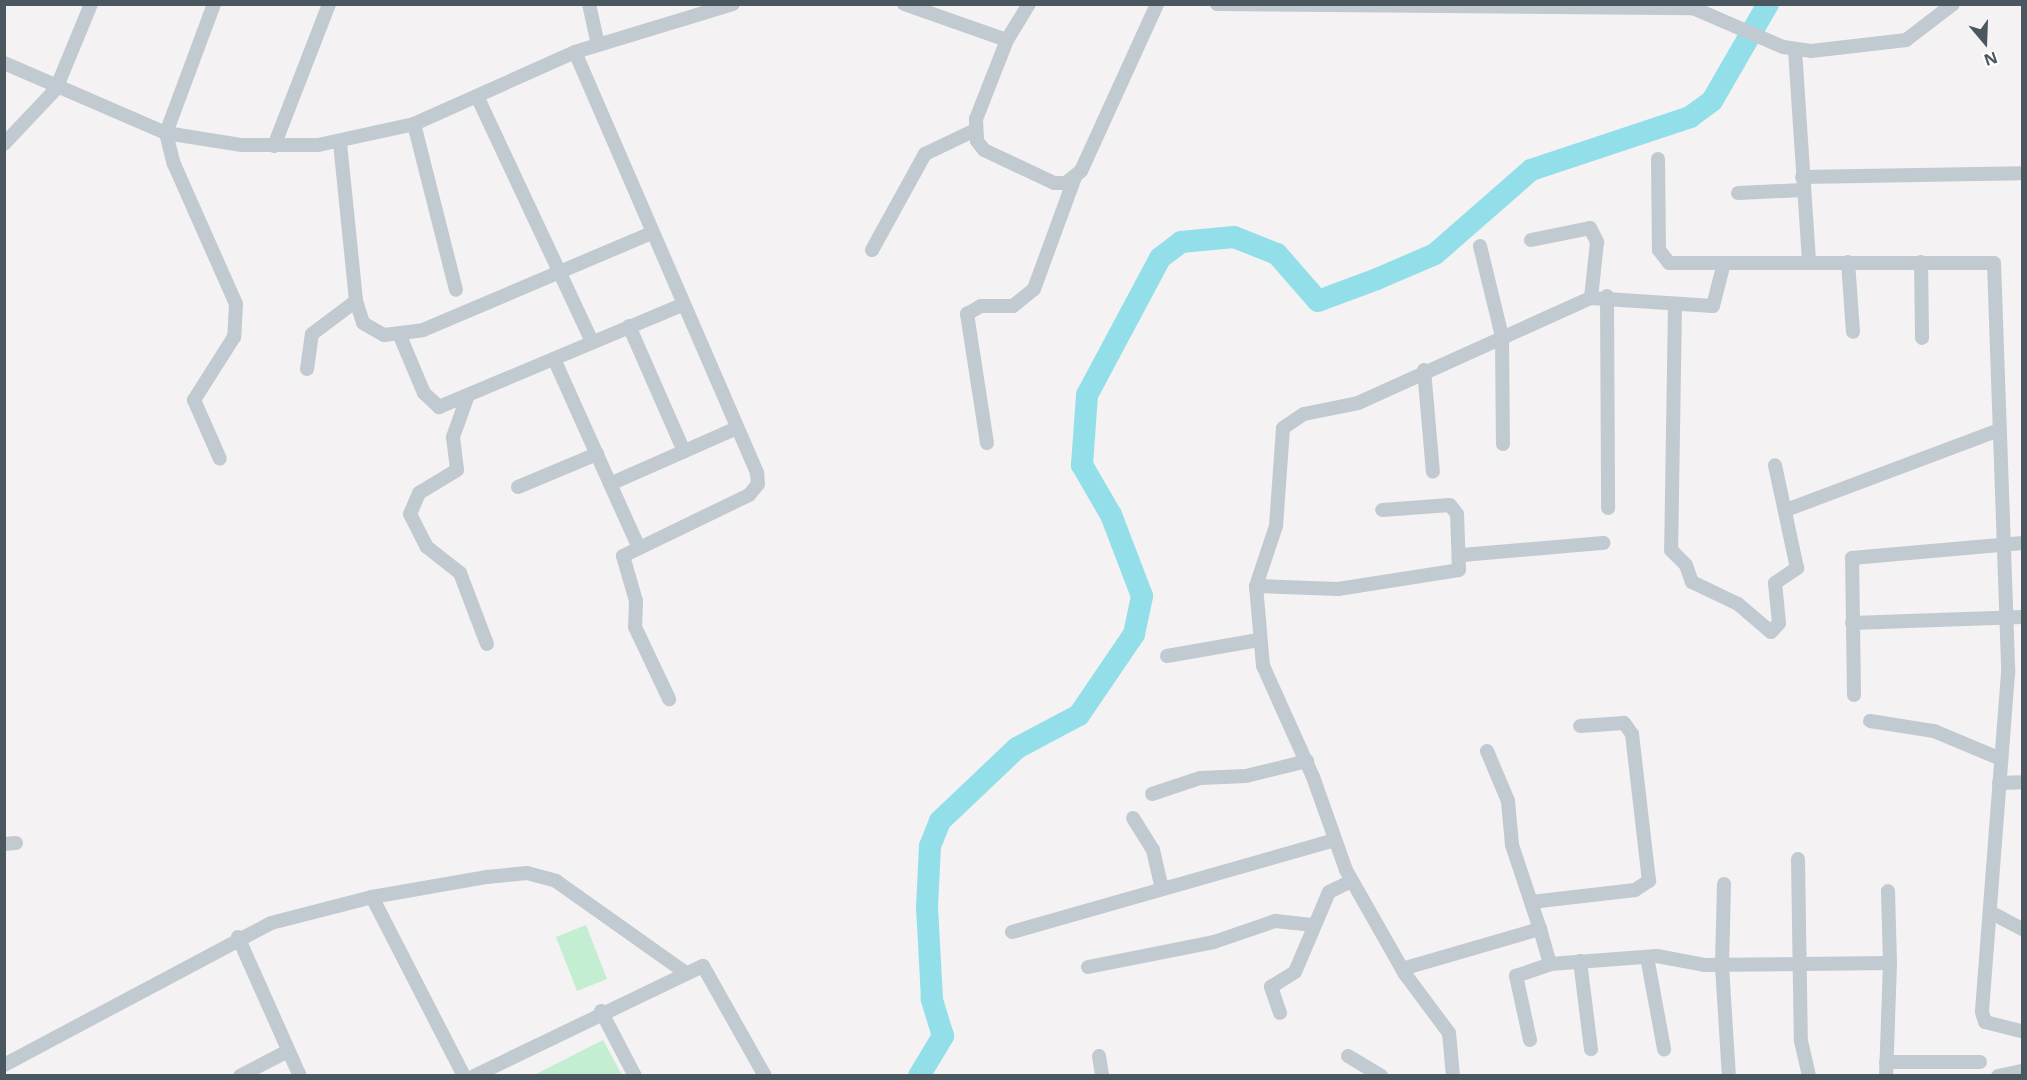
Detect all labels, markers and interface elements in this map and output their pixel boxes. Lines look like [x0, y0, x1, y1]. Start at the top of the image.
north arrow [1955, 12, 2015, 72]
text: N [1981, 46, 2001, 72]

